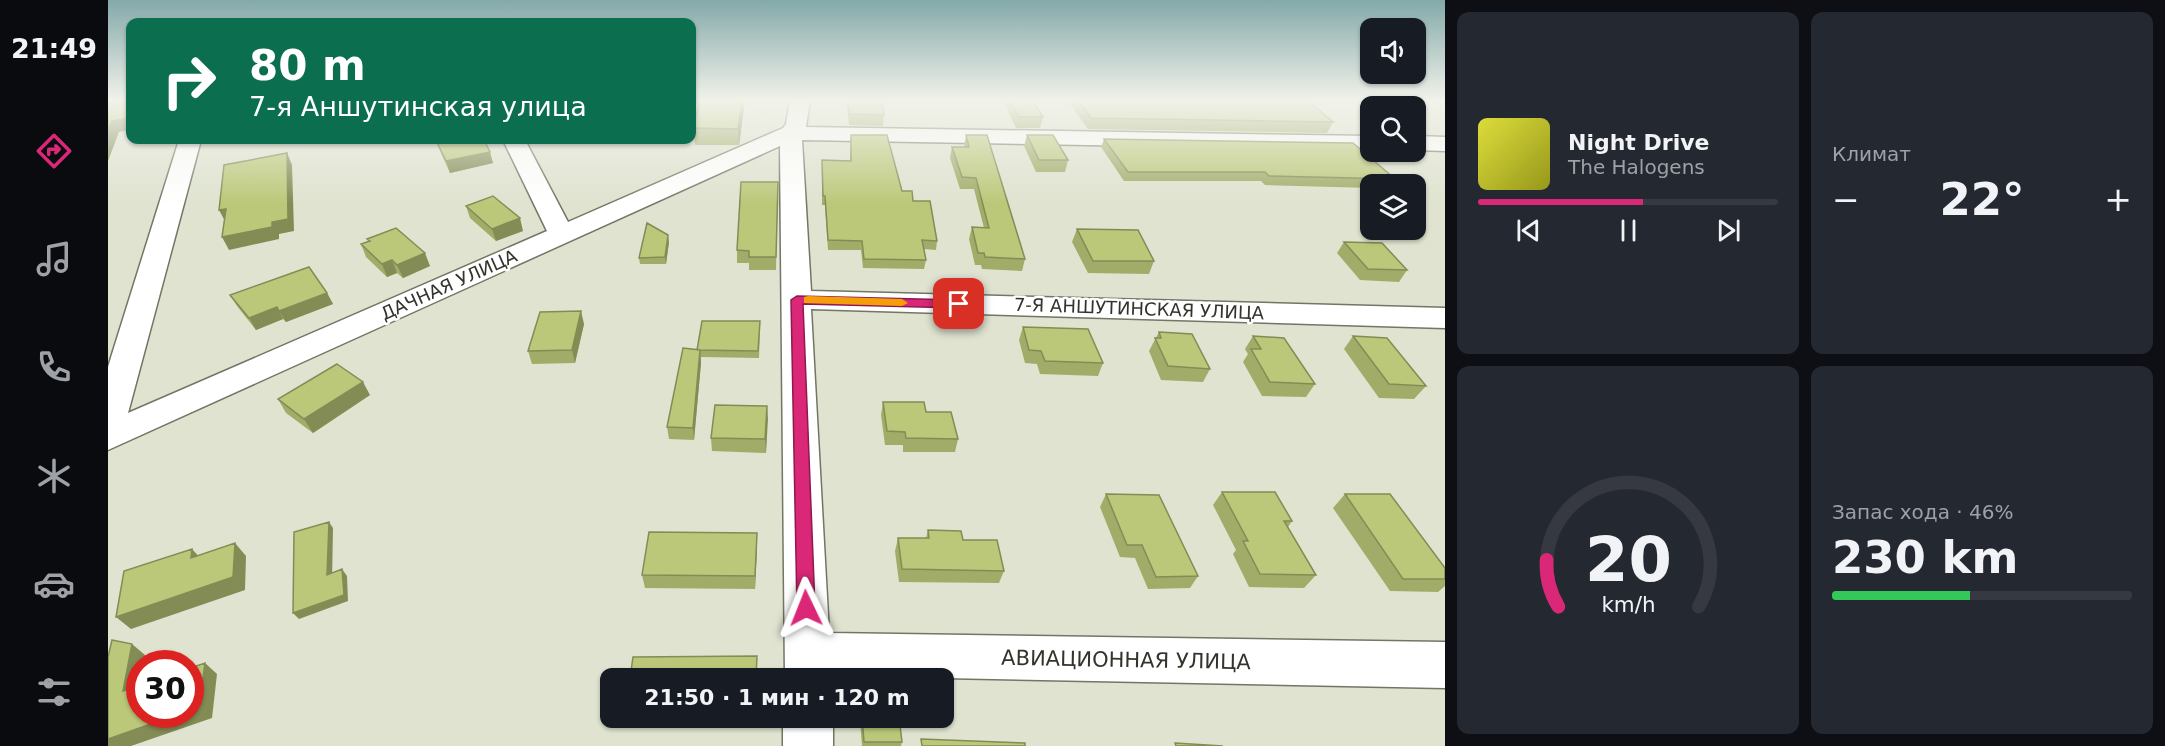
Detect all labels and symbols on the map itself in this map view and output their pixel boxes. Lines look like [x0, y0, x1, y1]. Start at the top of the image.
street label: ДАЧНАЯ УЛИЦА [377, 245, 521, 324]
pin [933, 278, 984, 329]
street label: 7-Я АНШУТИНСКАЯ УЛИЦА [1014, 294, 1265, 323]
position arrow [774, 576, 838, 640]
street label: АВИАЦИОННАЯ УЛИЦА [1001, 646, 1252, 674]
speed limit sign: 30 [126, 650, 204, 728]

